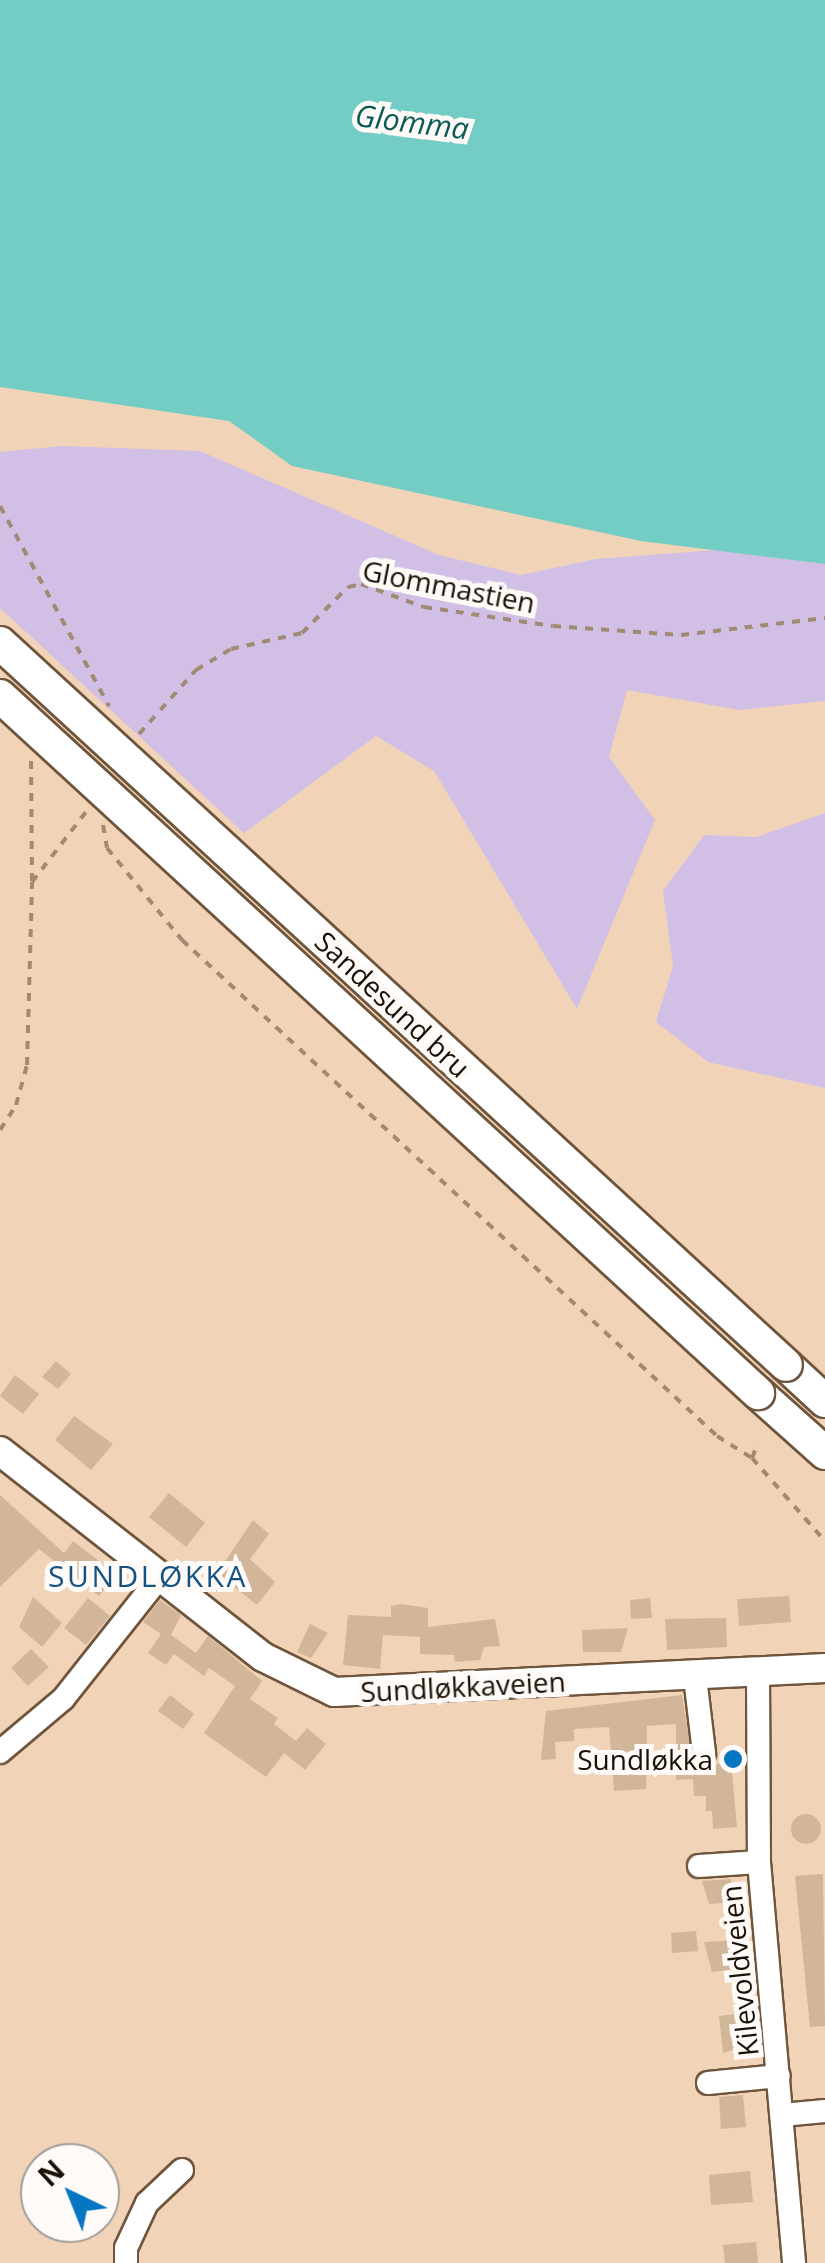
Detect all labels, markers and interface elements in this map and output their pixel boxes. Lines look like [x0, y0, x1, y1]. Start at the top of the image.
water label: Glomma [353, 97, 471, 147]
street label: Glommastien [360, 553, 538, 619]
street label: Sandesund bru [309, 924, 477, 1084]
district label: SUNDLØKKA [48, 1558, 248, 1594]
street label: Sundløkkaveien [360, 1664, 566, 1708]
place label: Sundløkka [577, 1742, 713, 1776]
marker: Sundløkka [722, 1748, 744, 1770]
street label: Kilevoldveien [713, 1884, 765, 2058]
north arrow [20, 2143, 120, 2243]
text: N [30, 2151, 72, 2194]

